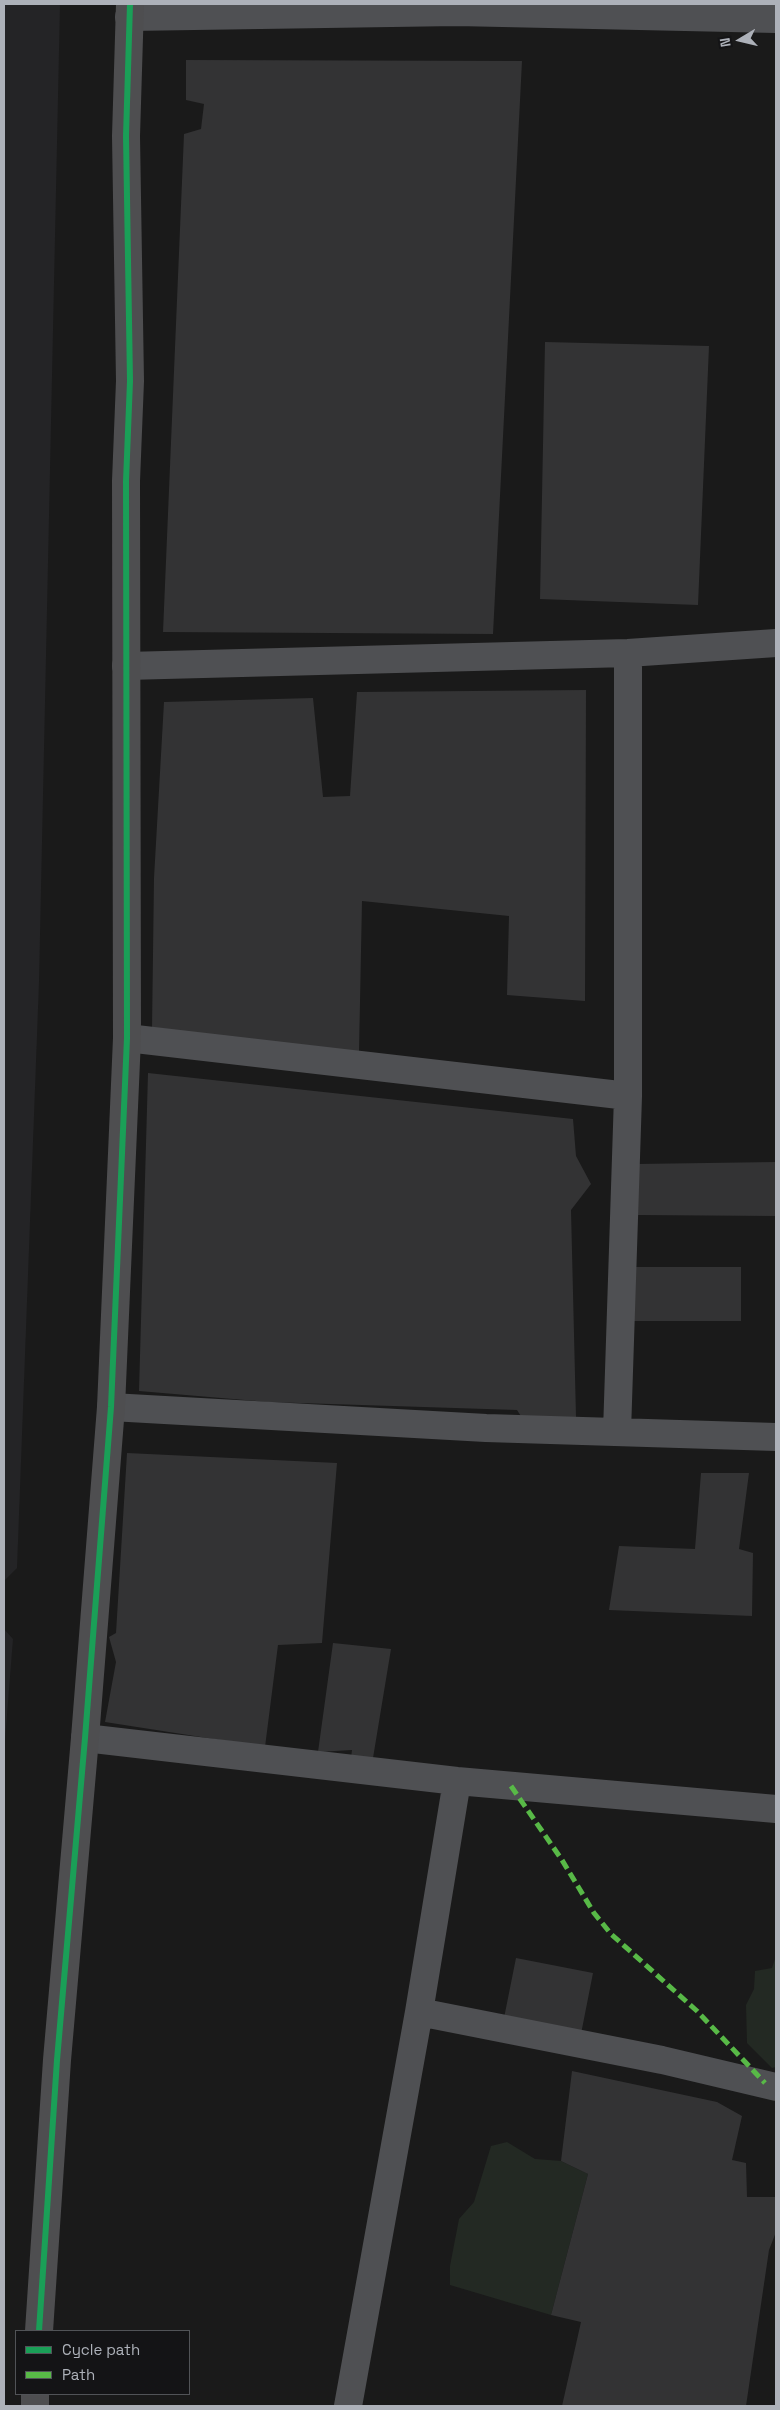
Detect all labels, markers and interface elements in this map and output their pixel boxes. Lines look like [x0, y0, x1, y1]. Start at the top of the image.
north arrow [715, 15, 765, 65]
text: N [716, 36, 735, 48]
legend [15, 2330, 190, 2395]
text: Cycle path [62, 2340, 140, 2359]
text: Path [62, 2365, 95, 2384]

